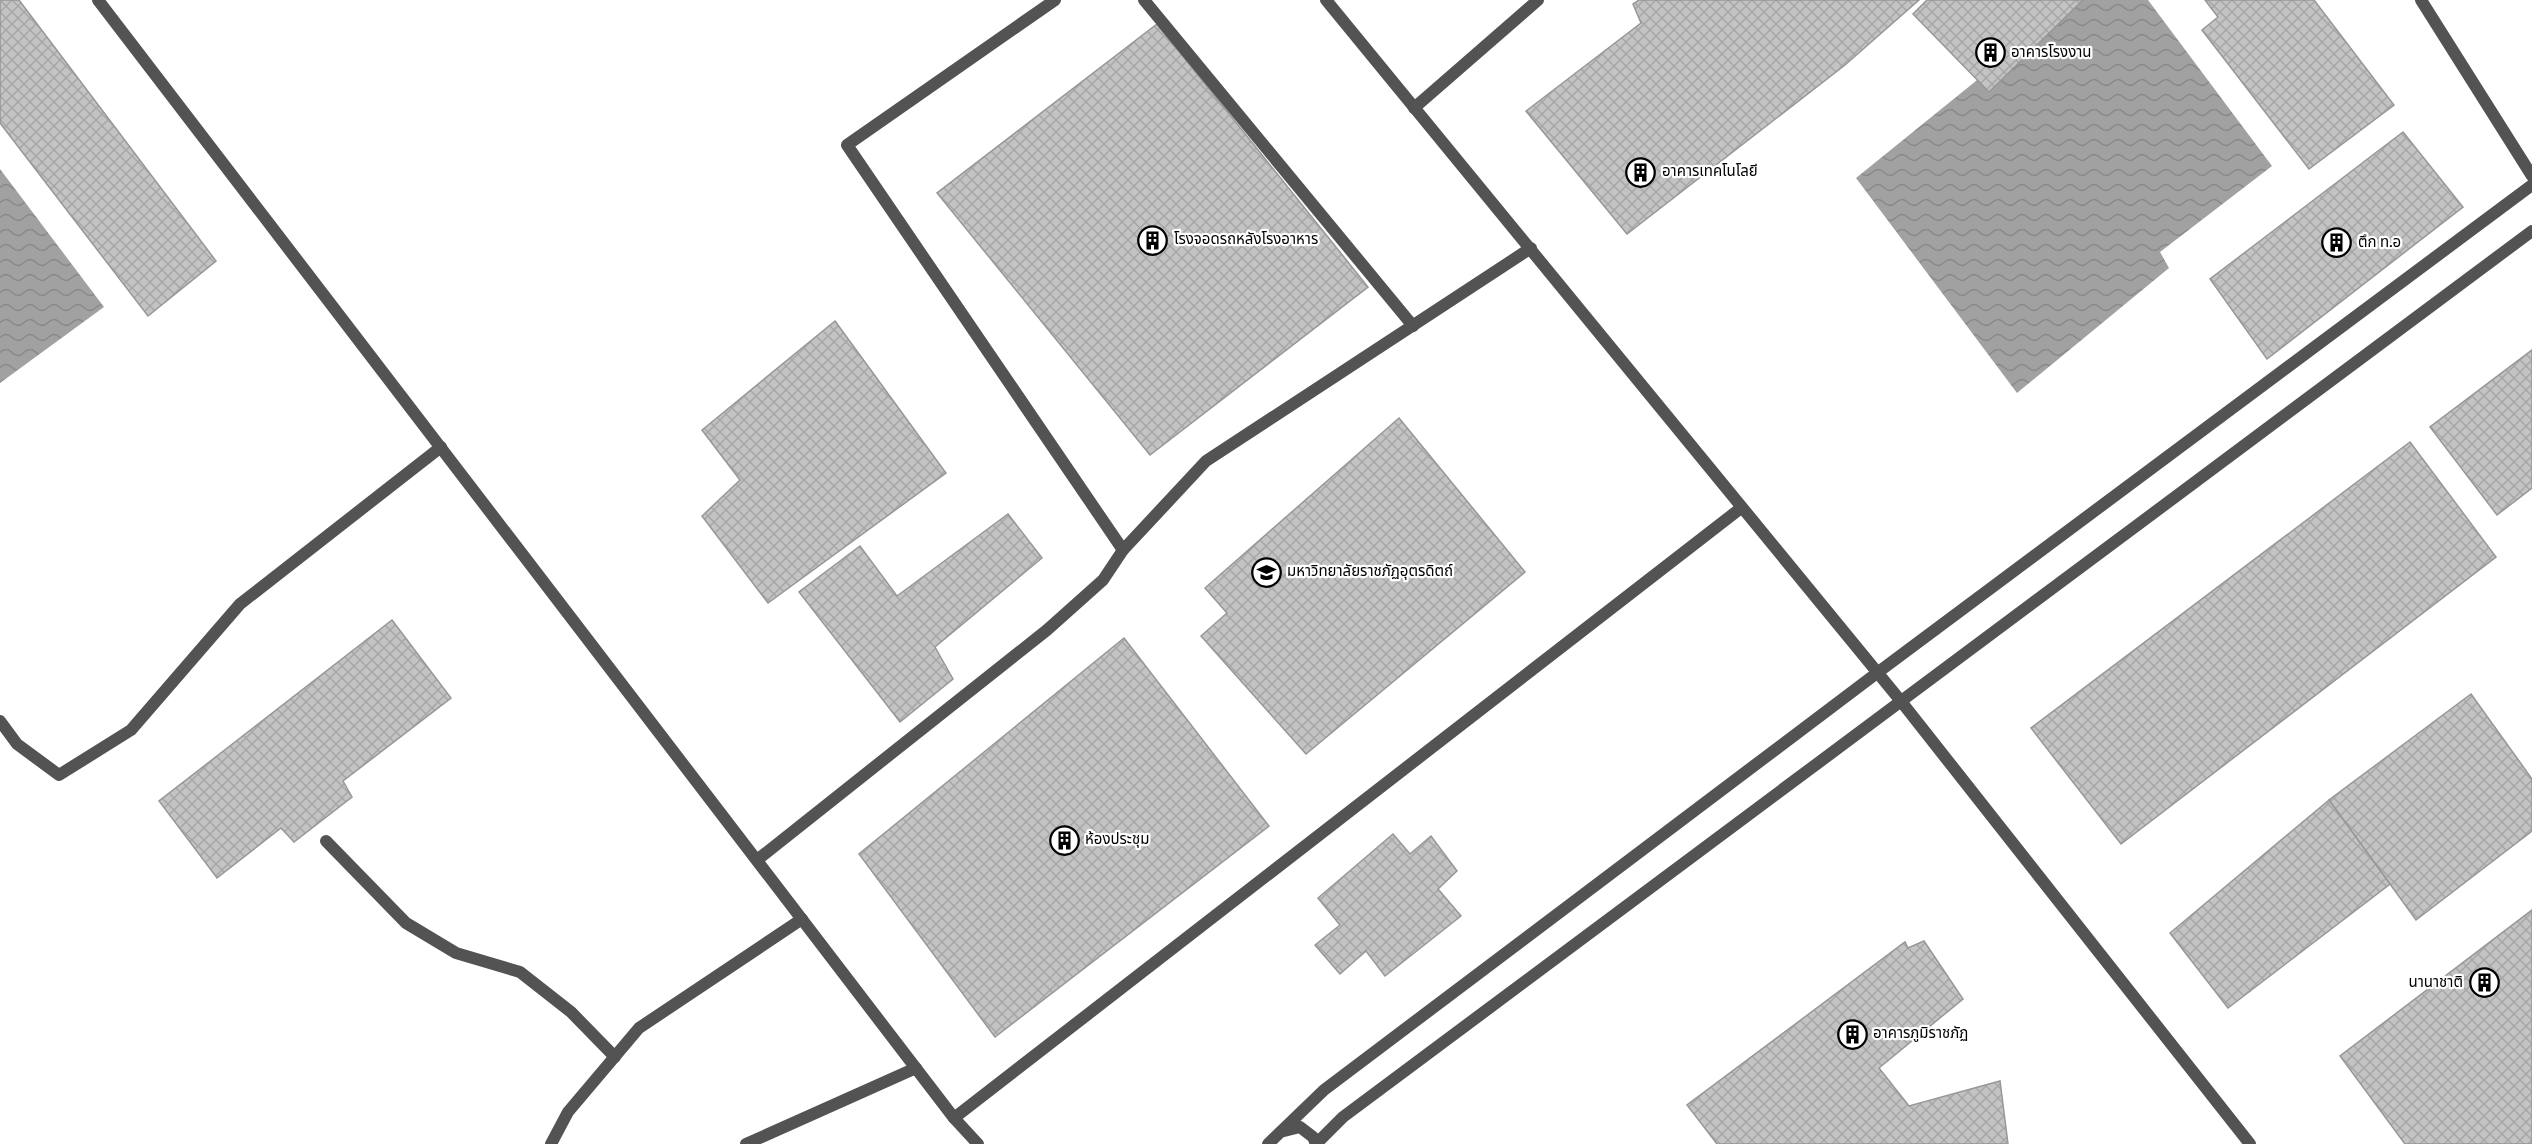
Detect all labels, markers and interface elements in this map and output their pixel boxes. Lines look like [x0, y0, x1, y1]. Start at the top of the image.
building icon: อาคารโรงงาน [1974, 37, 2006, 69]
place label: อาคารโรงงาน [2011, 44, 2092, 63]
building icon: อาคารเทคโนโลยี [1625, 156, 1657, 188]
place label: อาคารเทคโนโลยี [1662, 163, 1758, 182]
building icon: โรงจอดรถหลังโรงอาหาร [1137, 224, 1169, 256]
building icon: ตึก ท.อ [2321, 227, 2353, 259]
place label: โรงจอดรถหลังโรงอาหาร [1174, 231, 1318, 250]
place label: ตึก ท.อ [2358, 234, 2401, 253]
school or university icon: มหาวิทยาลัยราชภัฏอุตรดิตถ์ [1250, 556, 1282, 588]
place label: มหาวิทยาลัยราชภัฏอุตรดิตถ์ [1287, 563, 1453, 582]
building icon: ห้องประชุม [1048, 824, 1080, 856]
place label: ห้องประชุม [1085, 831, 1149, 850]
building icon: นานาชาติ [2468, 967, 2500, 999]
place label: นานาชาติ [2409, 974, 2463, 993]
building icon: อาคารภูมิราชภัฏ [1836, 1018, 1868, 1050]
place label: อาคารภูมิราชภัฏ [1873, 1025, 1968, 1044]

